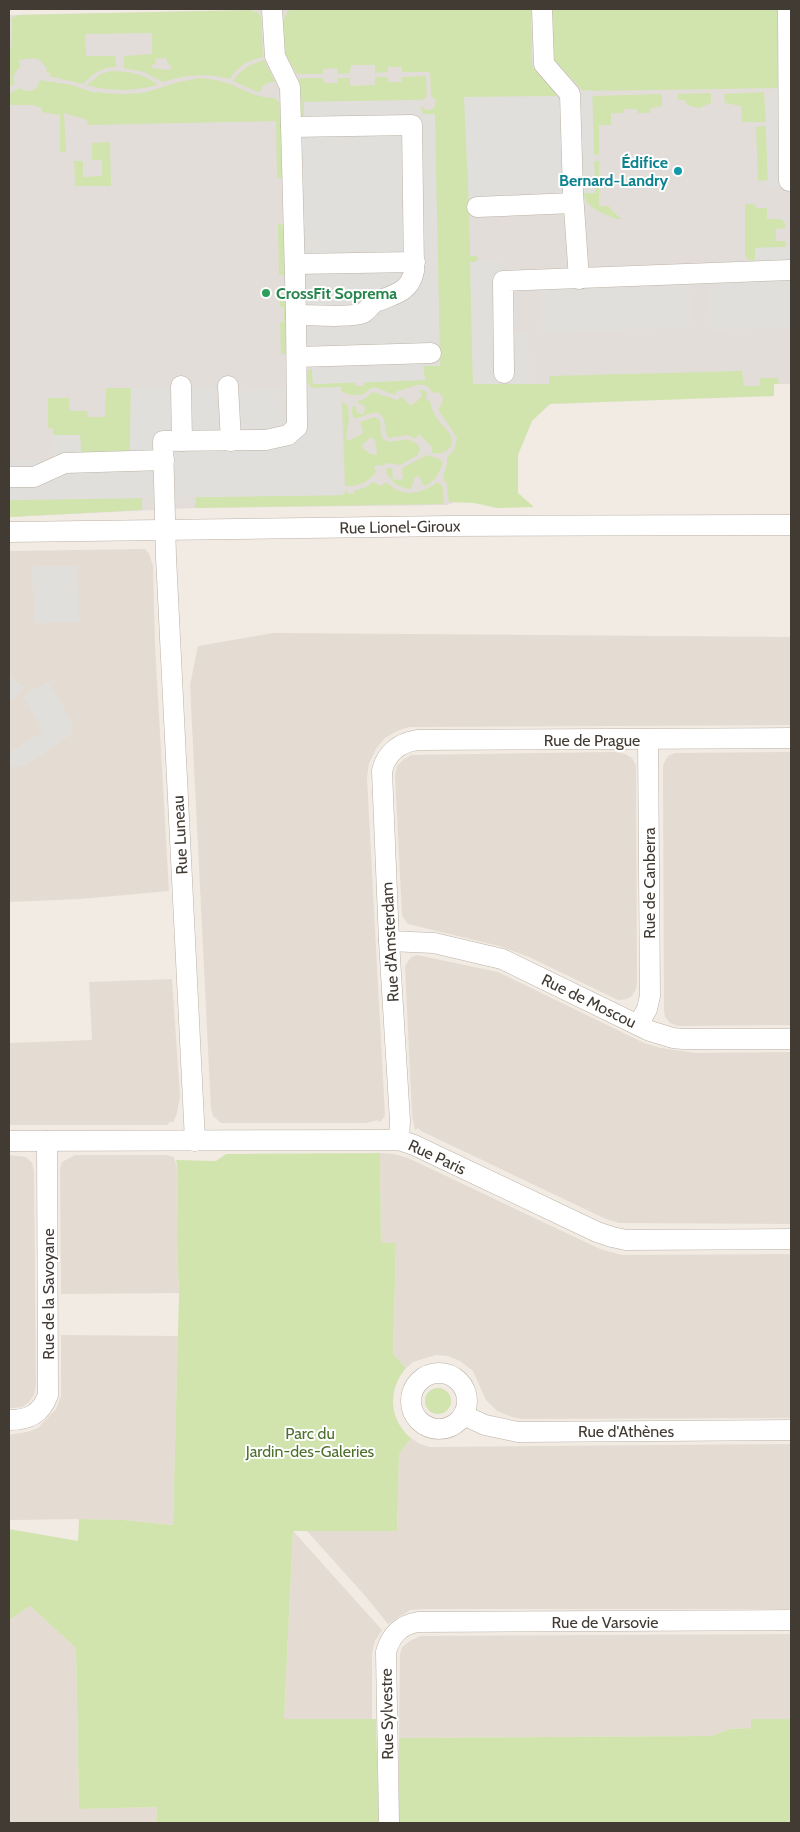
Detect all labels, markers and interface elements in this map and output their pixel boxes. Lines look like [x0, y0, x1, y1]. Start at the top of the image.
place label: Édifice Bernard-Landry [559, 153, 668, 190]
marker: Édifice Bernard-Landry [672, 165, 684, 177]
place label: CrossFit Soprema [276, 284, 397, 303]
marker: CrossFit Soprema [260, 287, 272, 299]
street label: Rue Lionel-Giroux [339, 516, 461, 538]
street label: Rue de Prague [544, 731, 640, 750]
street label: Rue Luneau [168, 795, 192, 875]
street label: Rue de Canberra [640, 827, 659, 939]
street label: Rue d'Amsterdam [377, 882, 403, 1002]
street label: Rue de Moscou [539, 970, 639, 1032]
street label: Rue Paris [405, 1135, 469, 1179]
street label: Rue de la Savoyane [39, 1228, 58, 1360]
street label: Rue d'Athènes [578, 1422, 674, 1441]
park label: Parc du Jardin-des-Galeries [245, 1424, 375, 1461]
street label: Rue de Varsovie [552, 1613, 658, 1632]
street label: Rue Sylvestre [377, 1668, 397, 1760]

